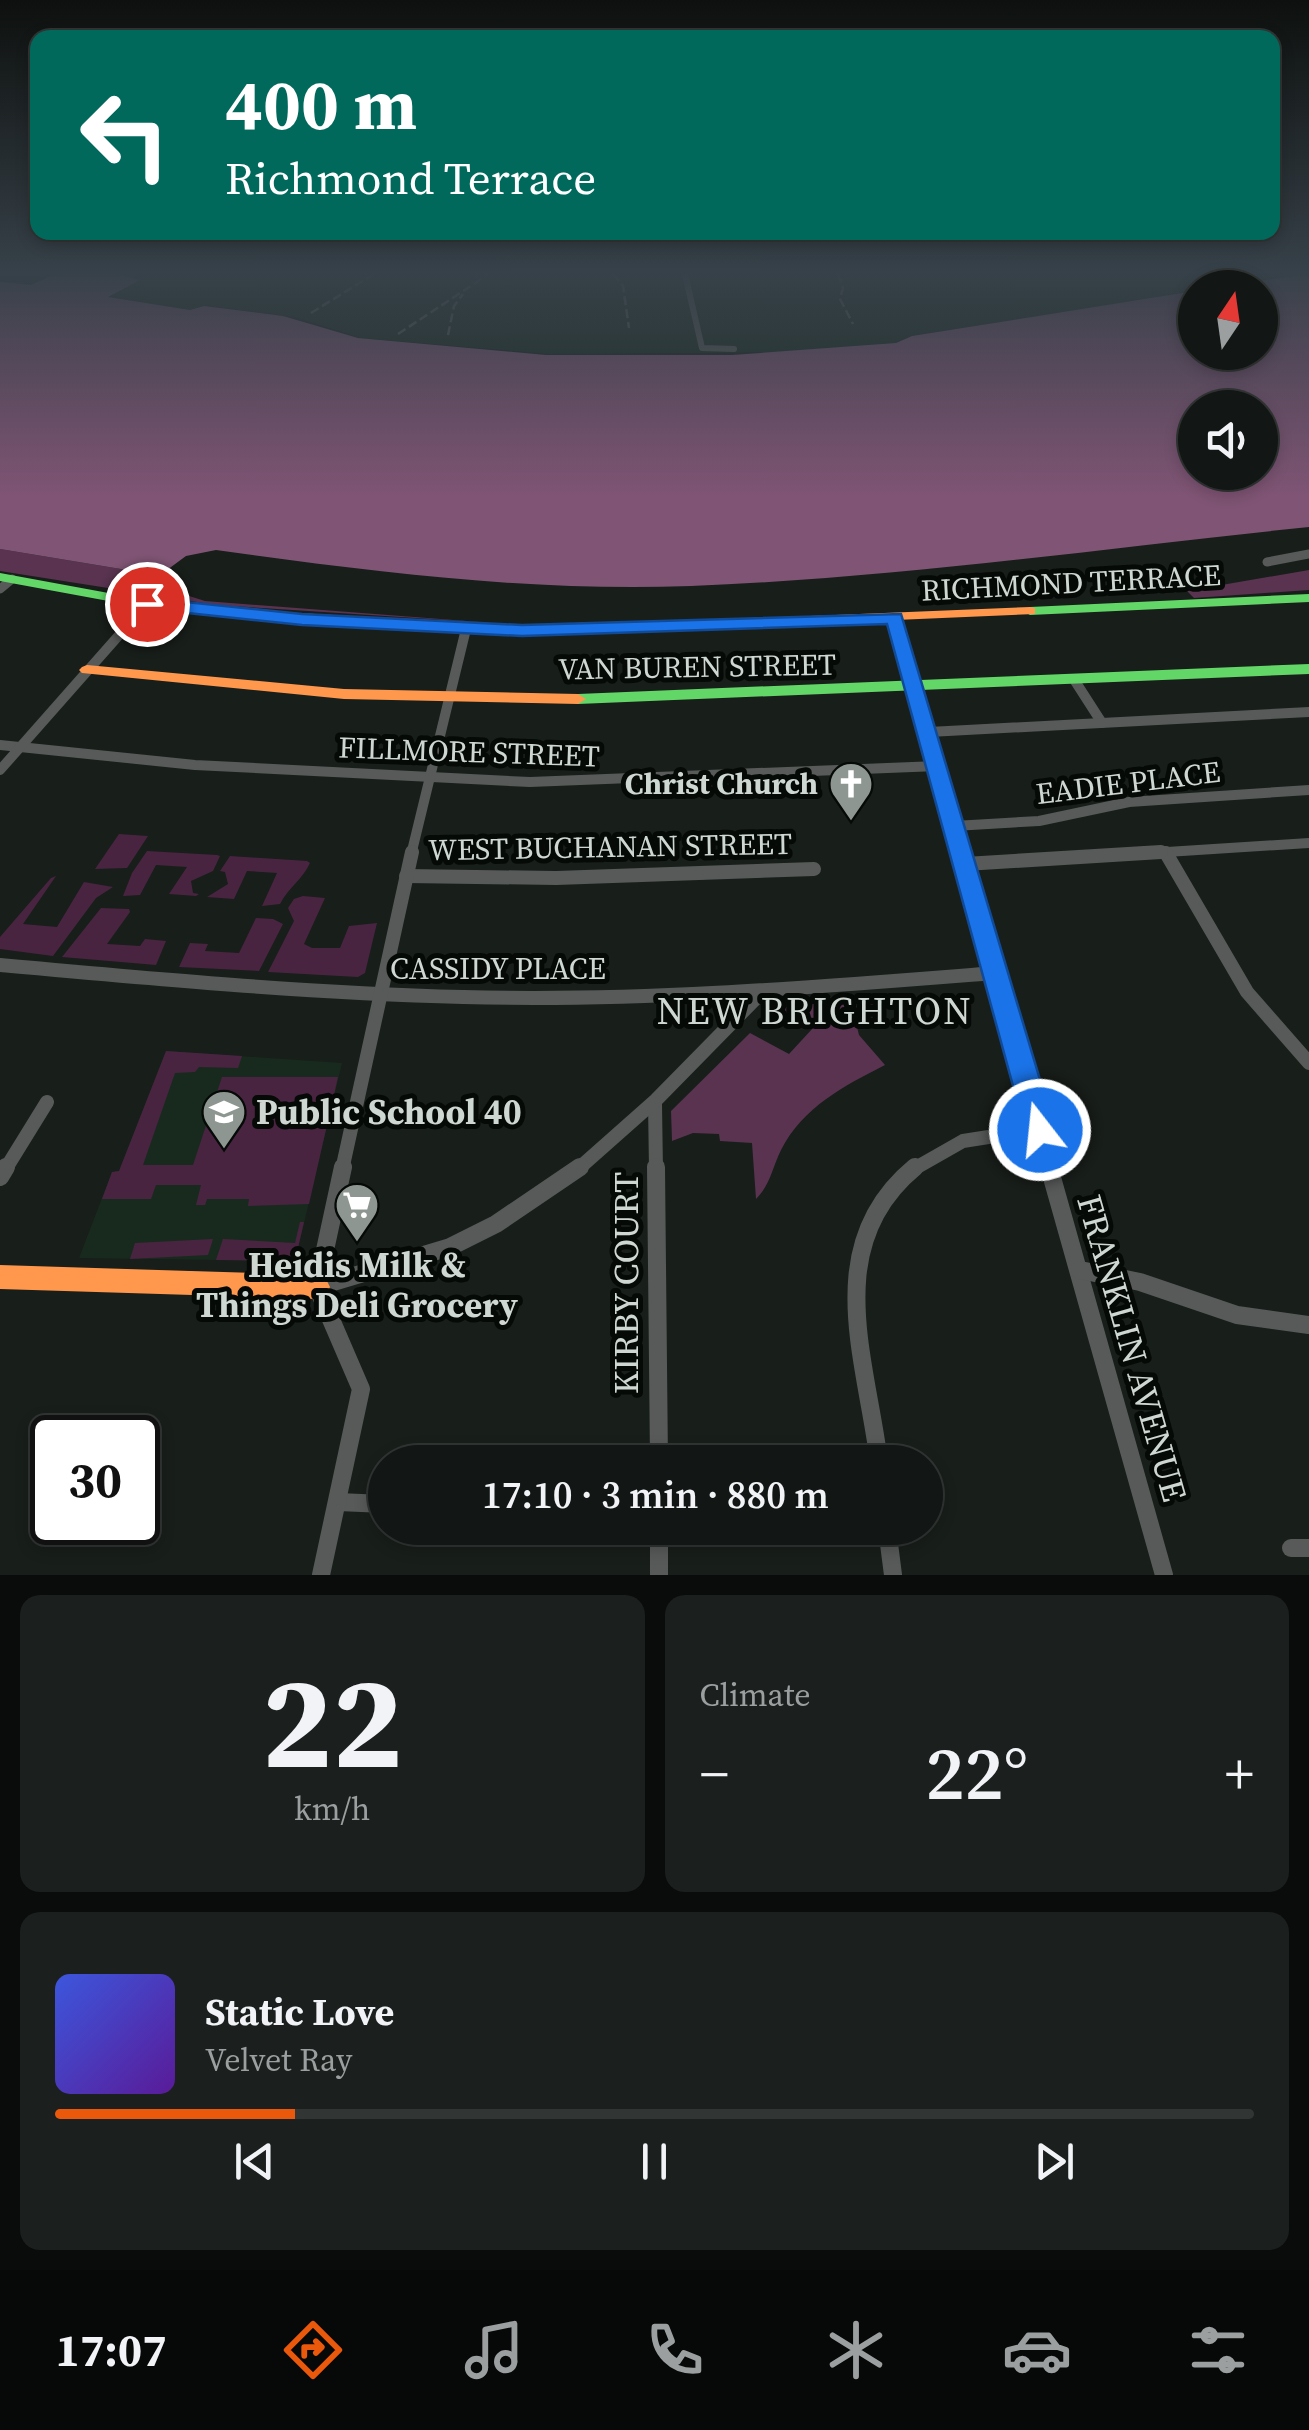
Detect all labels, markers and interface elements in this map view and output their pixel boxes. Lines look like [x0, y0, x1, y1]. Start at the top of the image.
text: 400 m [225, 56, 417, 152]
icon: left [60, 70, 190, 200]
text: Richmond Terrace [225, 147, 596, 209]
north arrow [1178, 270, 1278, 370]
map controls [1178, 270, 1278, 490]
button: sound [1178, 390, 1278, 490]
street label: RICHMOND TERRACE [920, 554, 1222, 611]
pin [105, 562, 190, 647]
icon: arrive [120, 577, 175, 632]
street label: VAN BUREN STREET [558, 644, 836, 689]
street label: FILLMORE STREET [338, 726, 600, 777]
street label: EADIE PLACE [1033, 751, 1222, 814]
church icon: Christ Church [828, 761, 874, 822]
place label: Christ Church [625, 763, 818, 804]
street label: WEST BUCHANAN STREET [428, 823, 792, 870]
street label: CASSIDY PLACE [390, 948, 606, 989]
district label: NEW BRIGHTON [657, 985, 973, 1037]
position arrow [988, 1078, 1092, 1182]
place label: Public School 40 [256, 1088, 522, 1136]
school or university icon: Public School 40 [201, 1089, 247, 1150]
street label: KIRBY COURT [602, 1172, 650, 1394]
supermarket icon: Heidis Milk & Things Deli Grocery [334, 1182, 380, 1243]
street label: FRANKLIN AVENUE [1065, 1189, 1199, 1507]
place label: Heidis Milk & Things Deli Grocery [196, 1241, 518, 1329]
speed limit sign: 30 [30, 1415, 160, 1545]
text: 17:10 · 3 min · 880 m [482, 1469, 829, 1521]
text: 22 [262, 1632, 403, 1811]
text: Climate [700, 1673, 811, 1717]
text: 22° [925, 1721, 1028, 1824]
text: − [700, 1736, 729, 1811]
text: + [1225, 1736, 1254, 1811]
text: km/h [294, 1787, 370, 1831]
text: Static Love [205, 1986, 394, 2038]
text: Velvet Ray [205, 2038, 352, 2082]
icon: previous [227, 2134, 282, 2189]
icon: pause [627, 2134, 682, 2189]
icon: next [1027, 2134, 1082, 2189]
icon: directions [278, 2315, 348, 2385]
icon: music [459, 2315, 529, 2385]
icon: phone [640, 2315, 710, 2385]
icon: climate [821, 2315, 891, 2385]
icon: car [1002, 2315, 1072, 2385]
icon: filters [1183, 2315, 1253, 2385]
text: 17:07 [56, 2319, 167, 2381]

